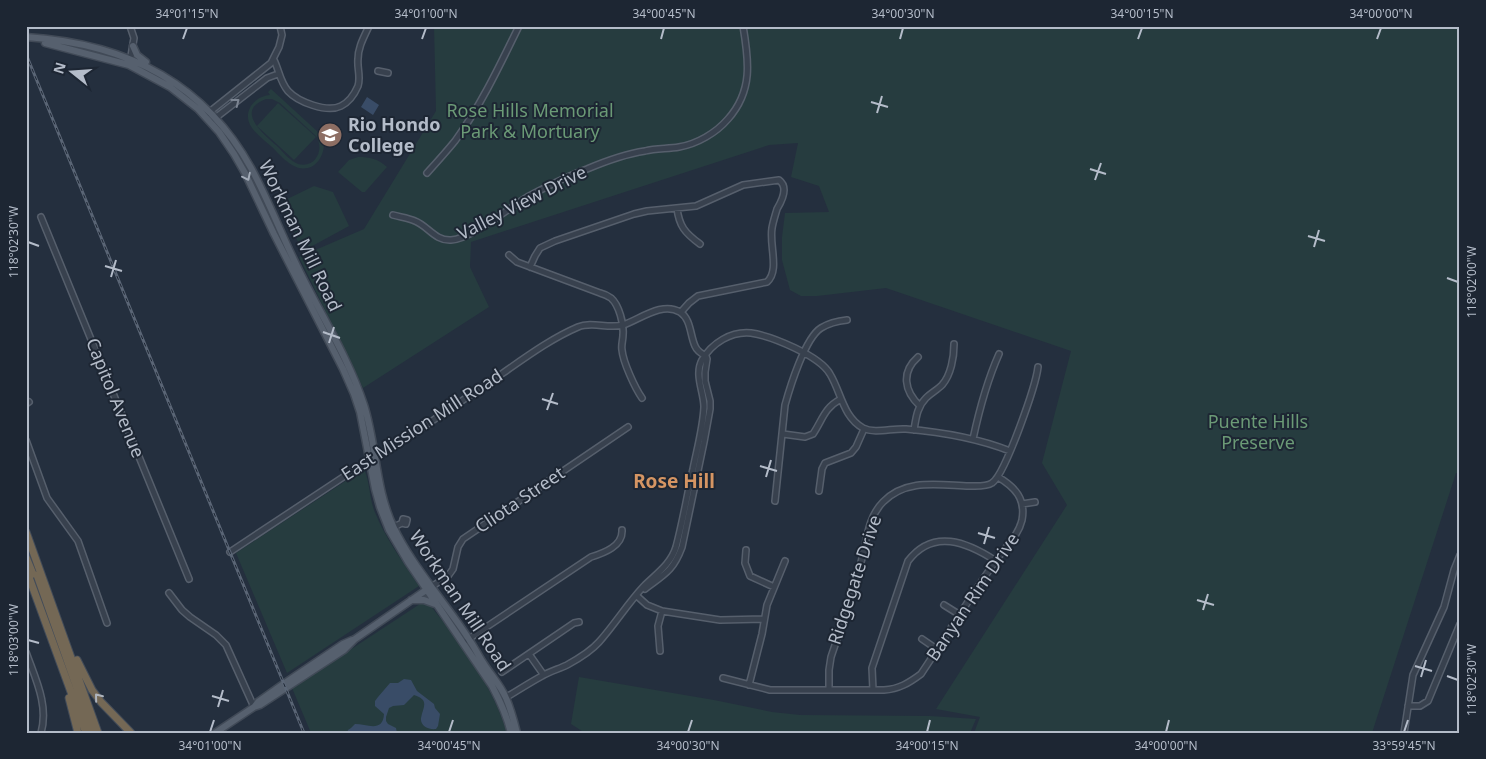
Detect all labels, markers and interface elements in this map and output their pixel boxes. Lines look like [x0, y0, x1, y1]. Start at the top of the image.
text: 34°01'15"N [155, 5, 219, 22]
text: 34°01'00"N [394, 5, 458, 22]
text: 34°00'45"N [632, 5, 696, 22]
text: 34°00'30"N [871, 5, 935, 22]
text: 34°00'15"N [1110, 5, 1174, 22]
text: 34°00'00"N [1349, 5, 1413, 22]
north arrow [48, 48, 98, 98]
text: N [48, 60, 70, 76]
park label: Rose Hills Memorial Park & Mortuary [446, 98, 614, 143]
one-way arrow [230, 100, 239, 108]
place label: Rio Hondo College [348, 112, 440, 157]
school or university icon: Rio Hondo College [317, 122, 343, 148]
street label: Workman Mill Road [254, 156, 348, 315]
street label: Valley View Drive [453, 159, 590, 245]
one-way arrow [241, 172, 251, 181]
text: 118°02'30"W [5, 206, 22, 278]
text: 118°02'00"W [1463, 246, 1480, 318]
street label: Capitol Avenue [81, 334, 151, 461]
street label: East Mission Mill Road [336, 363, 507, 485]
park label: Puente Hills Preserve [1208, 409, 1308, 454]
street label: Cliota Street [470, 460, 569, 538]
district label: Rose Hill [633, 468, 715, 494]
street label: Ridgegate Drive [822, 512, 886, 648]
street label: Workman Mill Road [405, 525, 517, 676]
street label: Banyan Rim Drive [920, 528, 1024, 665]
text: 118°03'00"W [5, 604, 22, 676]
text: 118°02'30"W [1463, 644, 1480, 716]
one-way arrow [95, 694, 103, 703]
text: 34°01'00"N [178, 737, 242, 754]
text: 34°00'45"N [417, 737, 481, 754]
text: 34°00'30"N [656, 737, 720, 754]
text: 34°00'15"N [895, 737, 959, 754]
text: 34°00'00"N [1134, 737, 1198, 754]
text: 33°59'45"N [1372, 737, 1436, 754]

